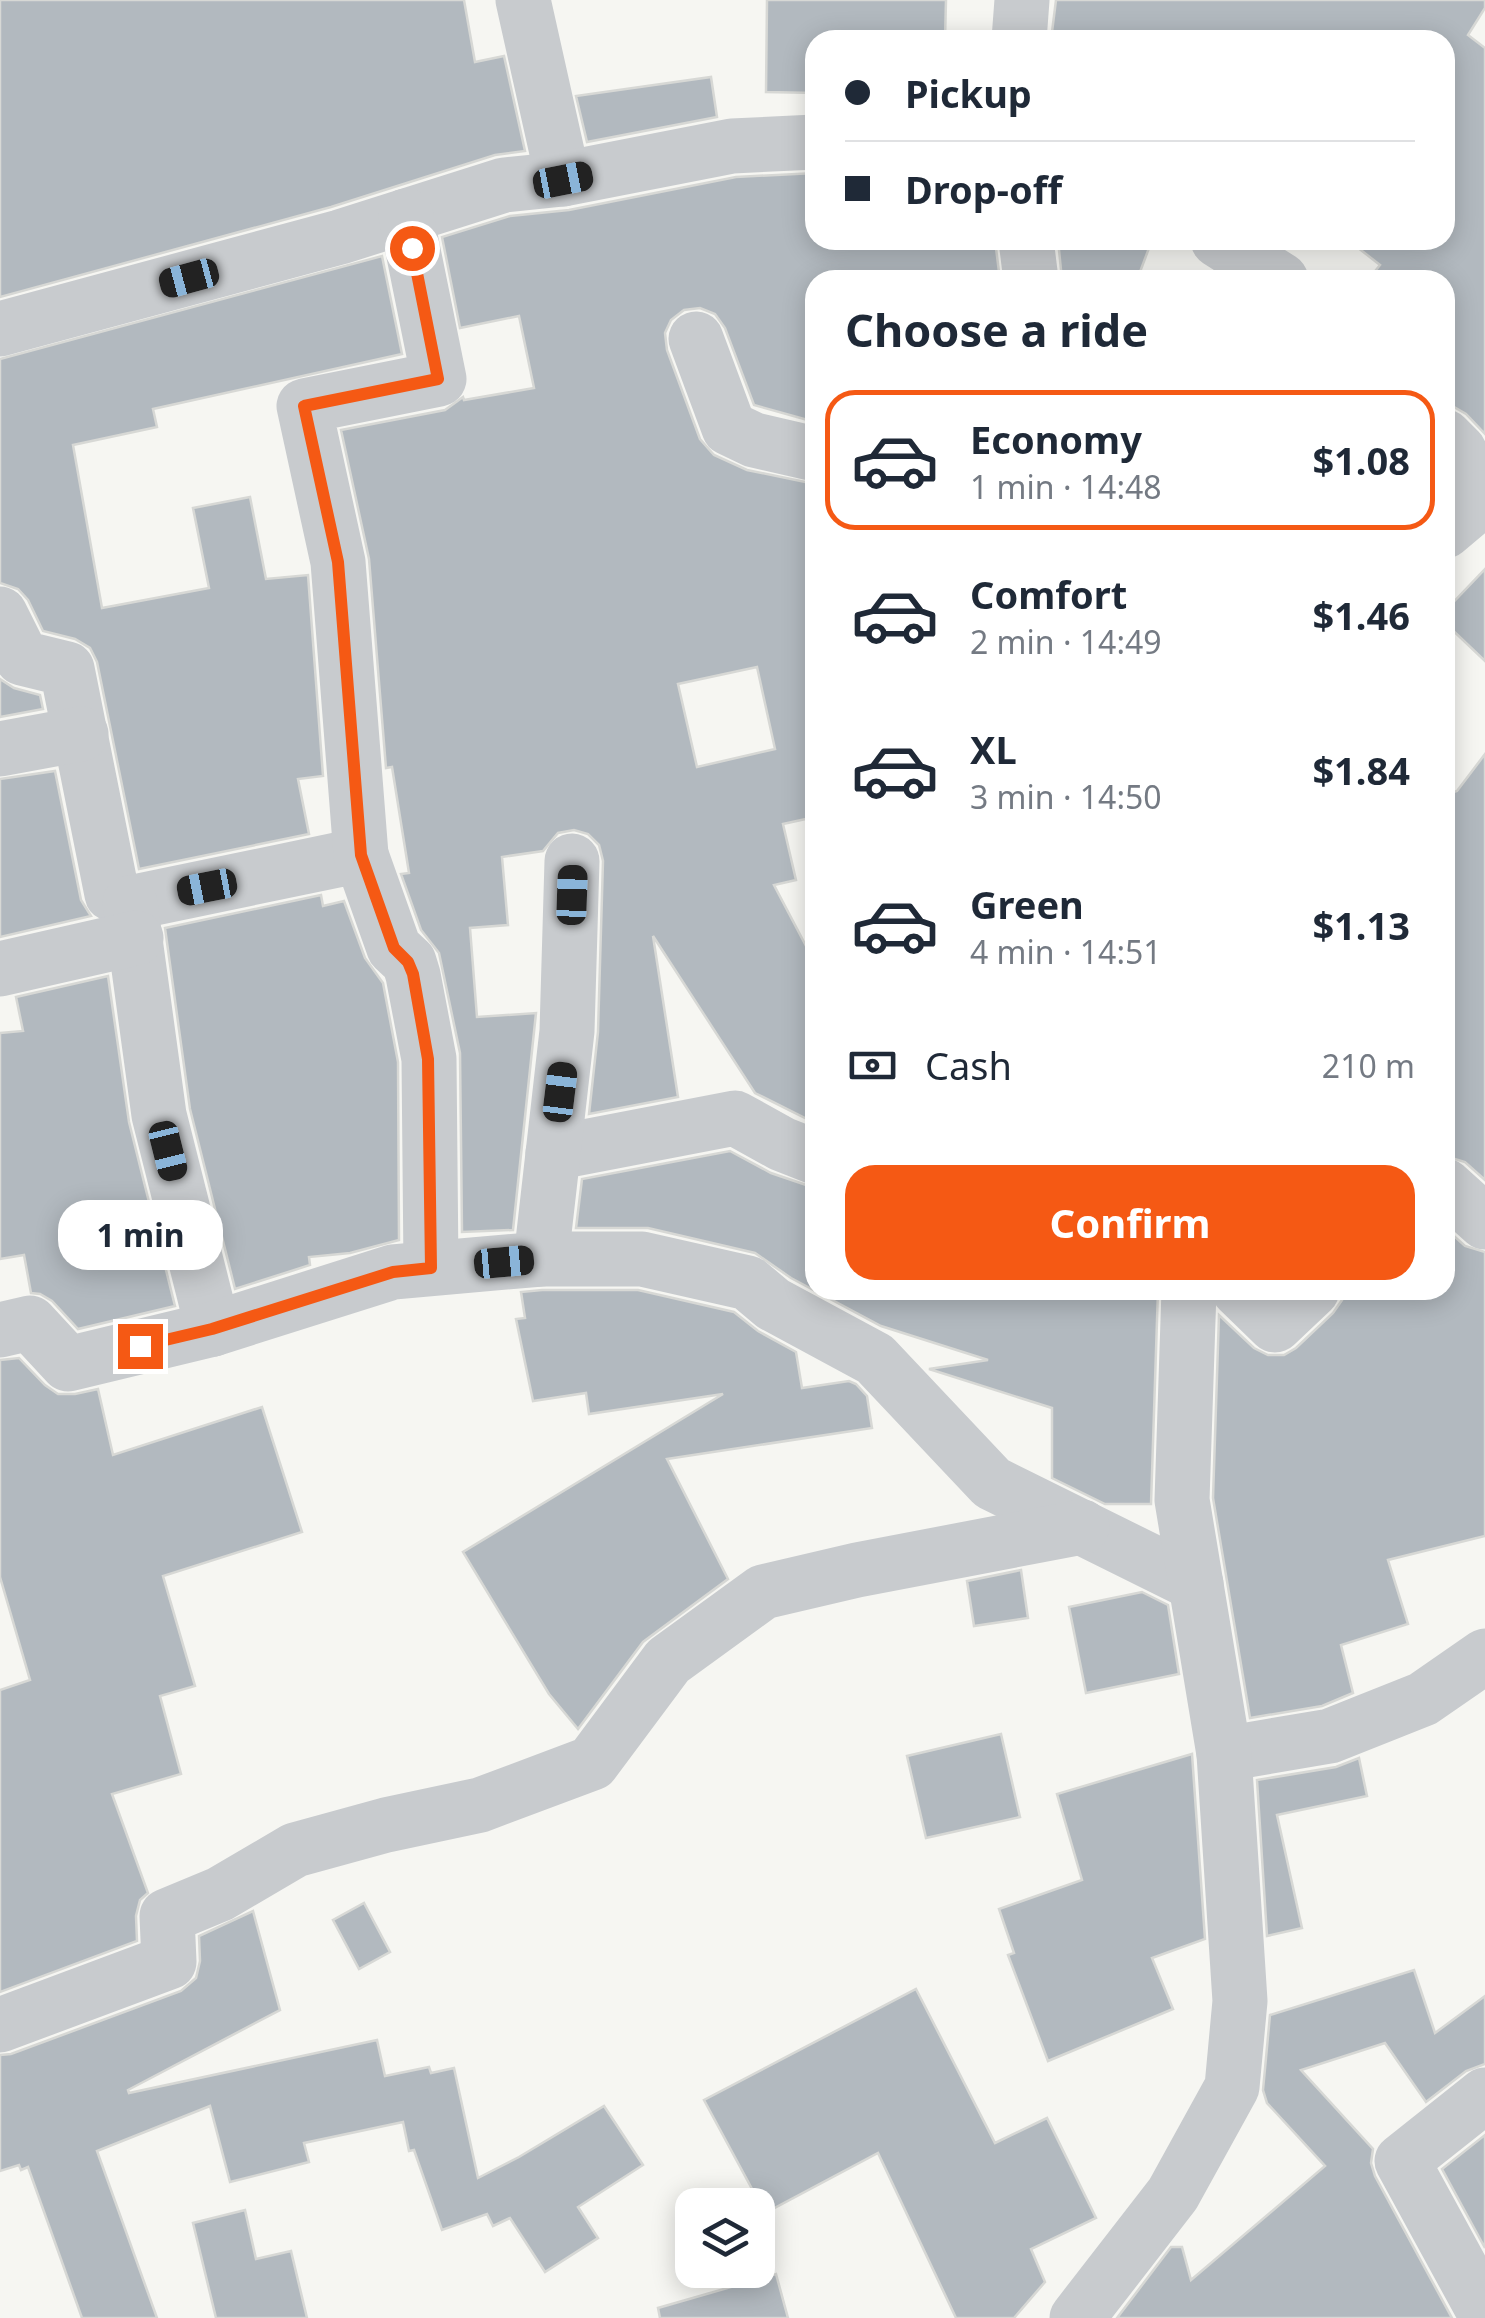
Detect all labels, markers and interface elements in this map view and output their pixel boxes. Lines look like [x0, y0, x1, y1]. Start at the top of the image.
text: Pickup [905, 67, 1032, 119]
car [531, 160, 595, 200]
text: Drop-off [905, 163, 1062, 215]
route start [390, 226, 435, 271]
car [156, 256, 222, 300]
text: Choose a ride [845, 299, 1148, 360]
text: Economy [970, 413, 1142, 465]
icon: car [850, 415, 940, 505]
text: $1.08 [1312, 434, 1410, 486]
text: 1 min · 14:48 [970, 465, 1162, 508]
text: Comfort [970, 568, 1127, 620]
icon: car [850, 570, 940, 660]
text: $1.46 [1312, 589, 1410, 641]
text: 2 min · 14:49 [970, 620, 1162, 663]
text: XL [970, 723, 1017, 775]
icon: car [850, 725, 940, 815]
text: $1.84 [1312, 744, 1410, 796]
text: 3 min · 14:50 [970, 775, 1162, 818]
car [556, 864, 588, 926]
car [175, 867, 239, 907]
text: Green [970, 878, 1084, 930]
icon: car [850, 880, 940, 970]
text: $1.13 [1312, 899, 1410, 951]
text: 4 min · 14:51 [970, 930, 1162, 973]
icon: cash [845, 1038, 900, 1093]
text: Cash [925, 1039, 1012, 1091]
text: 210 m [1322, 1044, 1415, 1087]
car [541, 1060, 579, 1124]
car [146, 1118, 190, 1184]
button: Confirm [845, 1165, 1415, 1280]
callout: 1 min [58, 1201, 222, 1271]
text: 1 min [96, 1213, 185, 1256]
car [473, 1244, 535, 1280]
route end [118, 1324, 163, 1369]
map controls [675, 2188, 775, 2288]
button: layers [675, 2188, 775, 2288]

